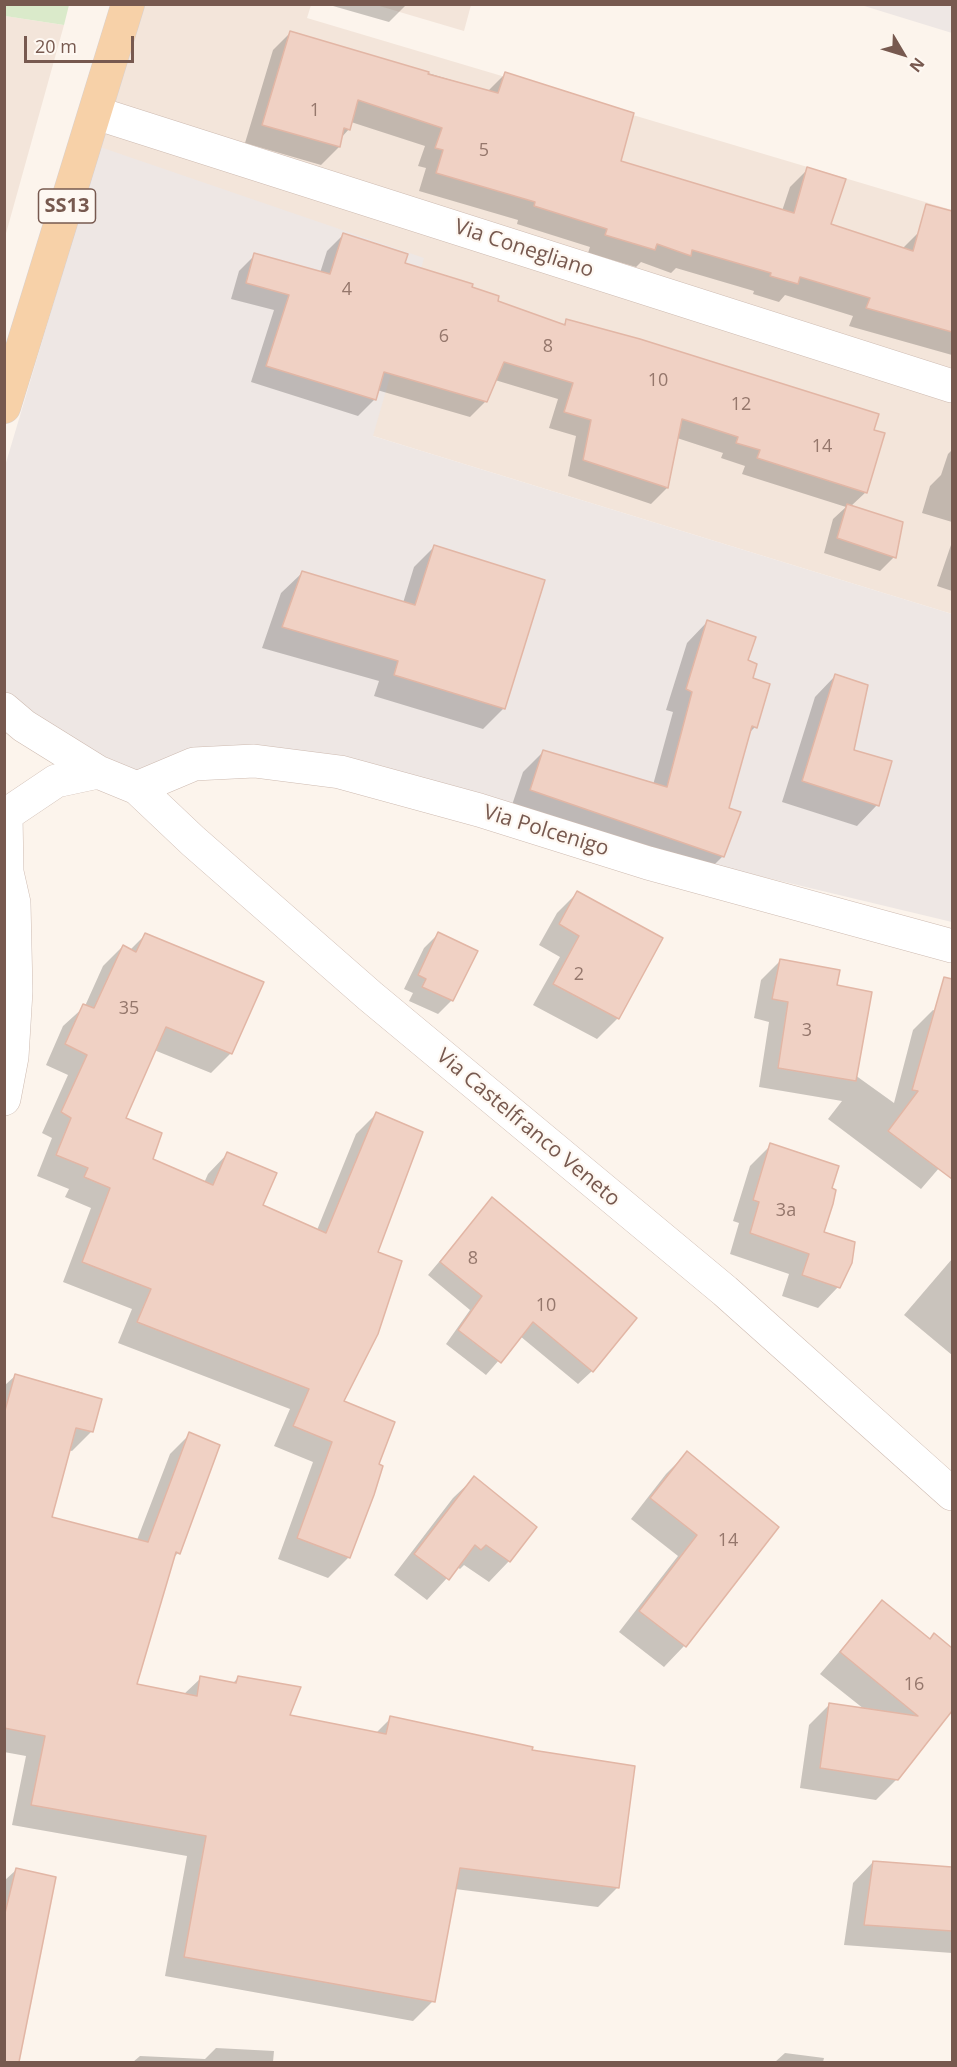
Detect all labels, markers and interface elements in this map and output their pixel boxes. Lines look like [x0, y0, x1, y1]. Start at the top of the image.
scale bar [27, 24, 136, 62]
north arrow [873, 24, 933, 84]
text: 20 m [35, 34, 77, 58]
text: N [905, 53, 930, 77]
house number: 1 [310, 100, 320, 122]
house number: 5 [479, 140, 489, 162]
road number: SS13 [38, 189, 96, 223]
street label: Via Conegliano [451, 215, 597, 283]
house number: 4 [342, 279, 352, 301]
house number: 6 [439, 326, 449, 348]
house number: 8 [543, 336, 553, 358]
house number: 10 [648, 370, 668, 392]
house number: 12 [731, 394, 751, 416]
house number: 14 [812, 436, 832, 458]
street label: Via Polcenigo [480, 800, 612, 862]
house number: 2 [574, 964, 584, 986]
house number: 35 [119, 998, 139, 1020]
house number: 3 [802, 1020, 812, 1042]
street label: Via Castelfranco Veneto [431, 1044, 625, 1212]
house number: 3a [776, 1200, 796, 1222]
house number: 8 [468, 1248, 478, 1270]
house number: 10 [536, 1295, 556, 1317]
house number: 14 [718, 1530, 738, 1552]
house number: 16 [904, 1674, 924, 1696]

